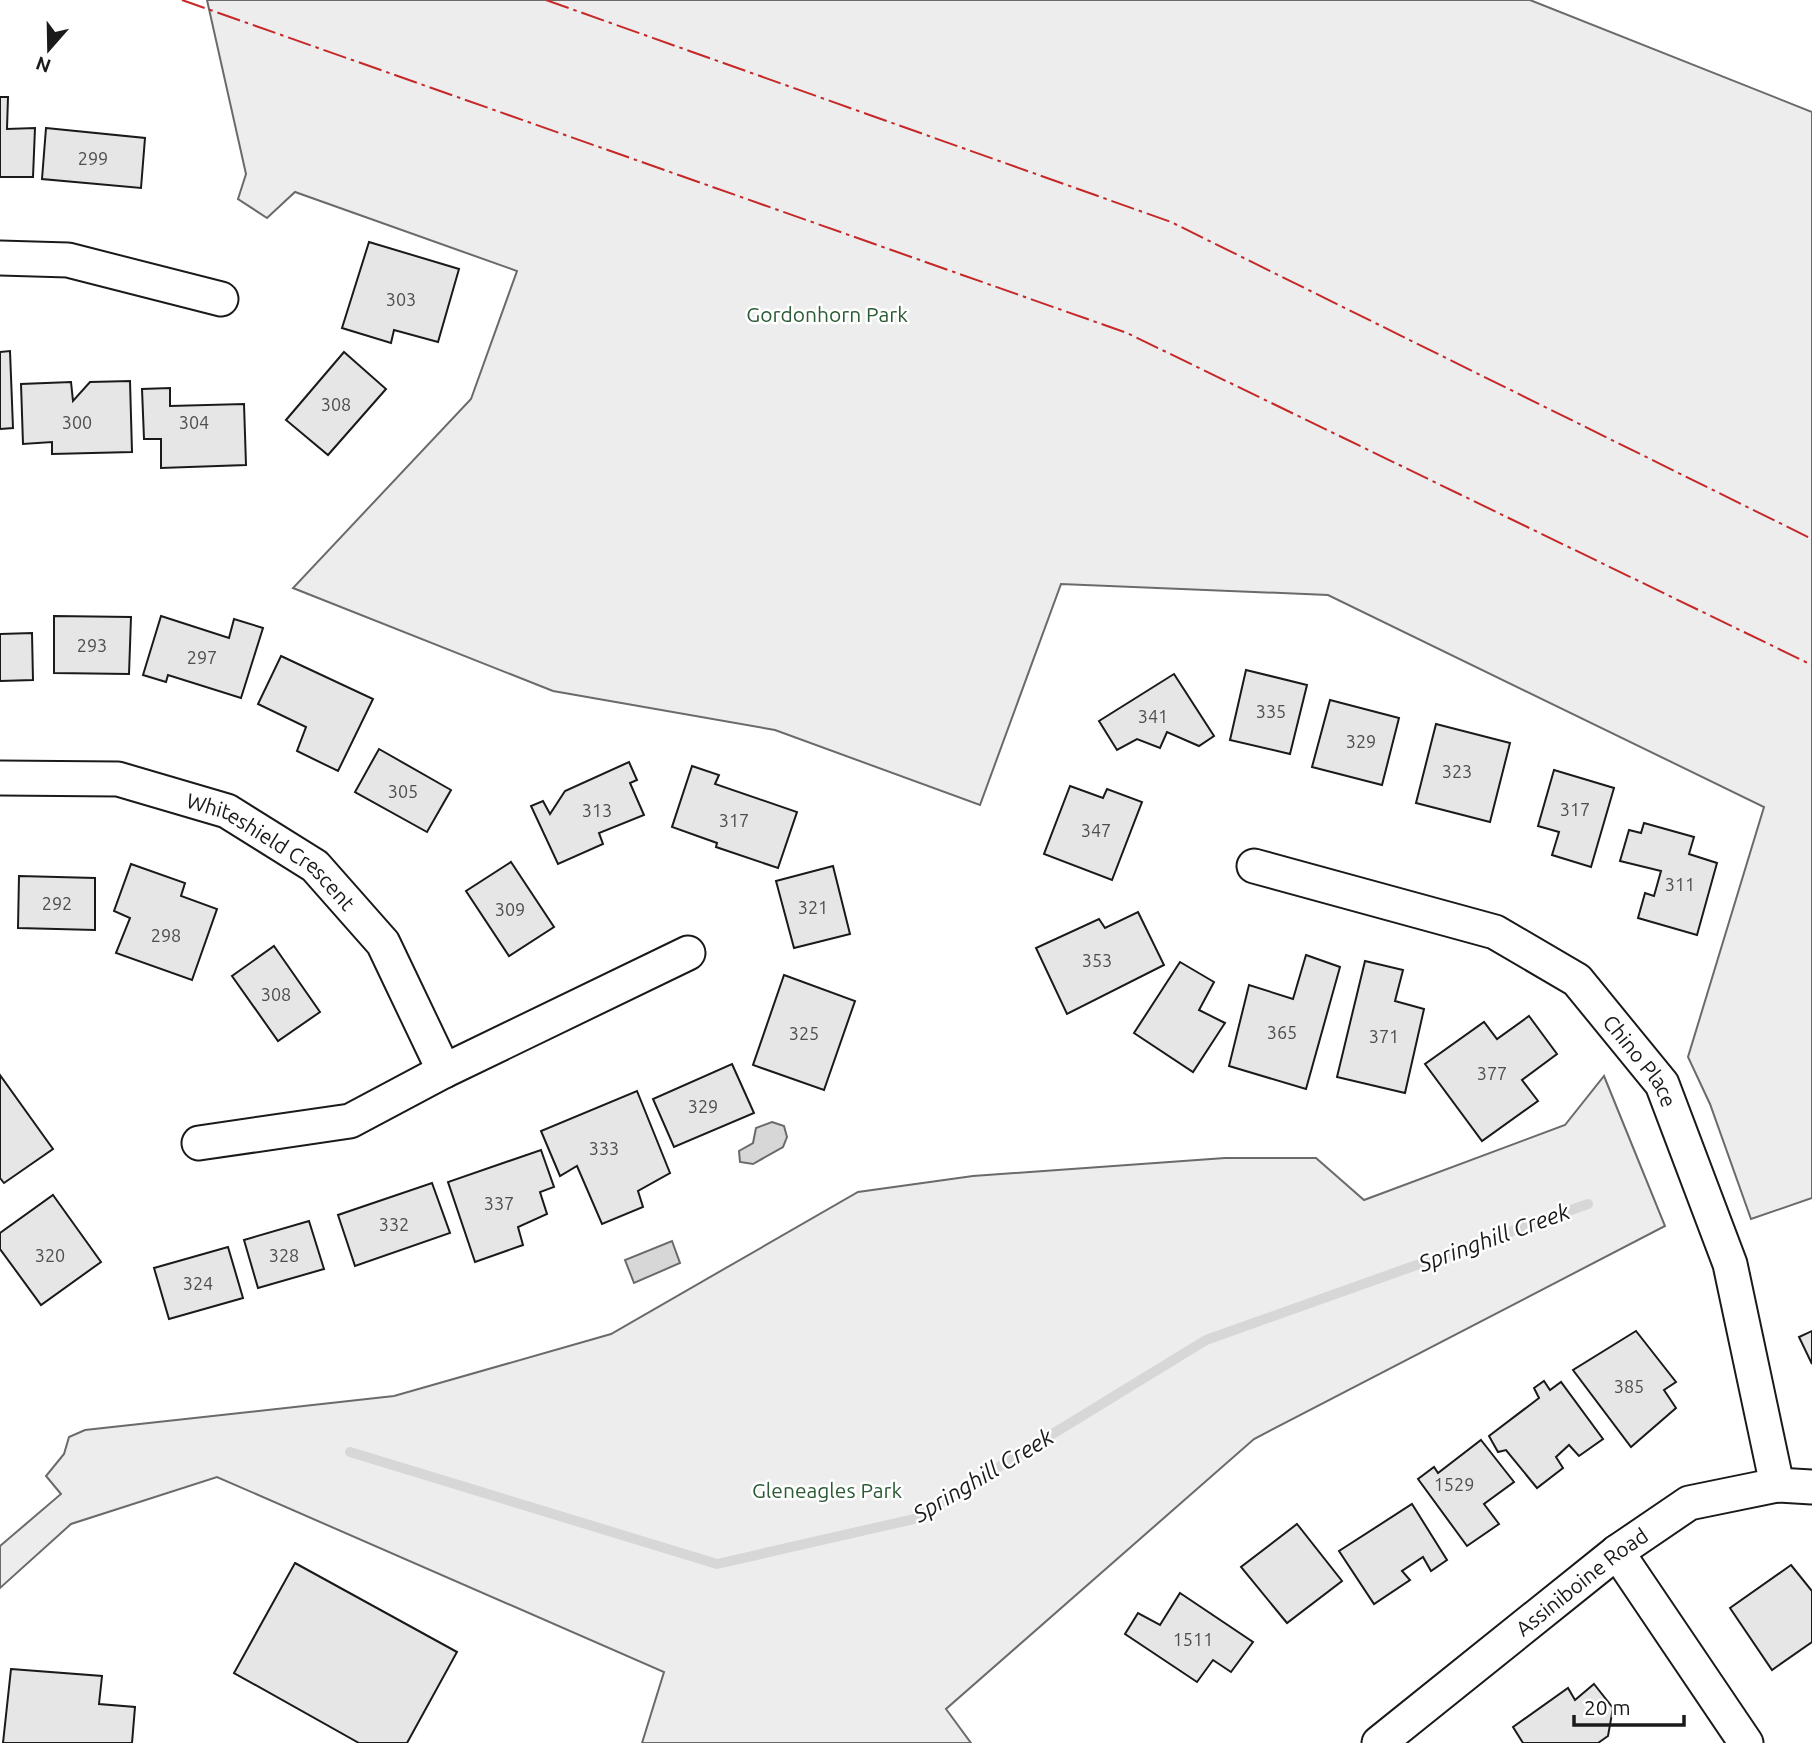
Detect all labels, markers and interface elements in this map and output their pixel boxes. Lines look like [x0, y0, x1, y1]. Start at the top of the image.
north arrow [14, 14, 84, 84]
text: N [33, 52, 54, 78]
house number: 299 [78, 148, 108, 168]
house number: 303 [386, 289, 416, 309]
park label: Gordonhorn Park [746, 302, 908, 326]
house number: 308 [321, 394, 351, 414]
house number: 300 [62, 412, 92, 432]
house number: 304 [179, 412, 209, 432]
house number: 293 [77, 635, 107, 655]
house number: 297 [187, 647, 217, 667]
house number: 335 [1256, 701, 1286, 721]
house number: 341 [1138, 706, 1168, 726]
house number: 329 [1346, 731, 1376, 751]
house number: 323 [1442, 761, 1472, 781]
house number: 305 [388, 781, 418, 801]
street label: Whiteshield Crescent [184, 788, 360, 915]
house number: 317 [1560, 799, 1590, 819]
house number: 313 [582, 800, 612, 820]
house number: 317 [719, 810, 749, 830]
house number: 347 [1081, 820, 1111, 840]
house number: 311 [1665, 874, 1695, 894]
house number: 292 [42, 893, 72, 913]
house number: 321 [798, 897, 828, 917]
house number: 309 [495, 899, 525, 919]
house number: 298 [151, 925, 181, 945]
house number: 353 [1082, 950, 1112, 970]
house number: 308 [261, 984, 291, 1004]
street label: Chino Place [1598, 1010, 1682, 1110]
house number: 365 [1267, 1022, 1297, 1042]
house number: 325 [789, 1023, 819, 1043]
house number: 371 [1369, 1026, 1399, 1046]
house number: 377 [1477, 1063, 1507, 1083]
house number: 329 [688, 1096, 718, 1116]
house number: 333 [589, 1138, 619, 1158]
house number: 337 [484, 1193, 514, 1213]
water label: Springhill Creek [1414, 1198, 1573, 1276]
house number: 332 [379, 1214, 409, 1234]
house number: 320 [35, 1245, 65, 1265]
house number: 328 [269, 1245, 299, 1265]
house number: 324 [183, 1273, 213, 1293]
house number: 385 [1614, 1376, 1644, 1396]
water label: Springhill Creek [908, 1423, 1058, 1527]
house number: 1529 [1434, 1474, 1474, 1494]
park label: Gleneagles Park [752, 1478, 902, 1502]
street label: Assiniboine Road [1511, 1523, 1652, 1641]
house number: 1511 [1173, 1629, 1213, 1649]
scale bar [1574, 1684, 1684, 1728]
text: 20 m [1584, 1695, 1631, 1719]

